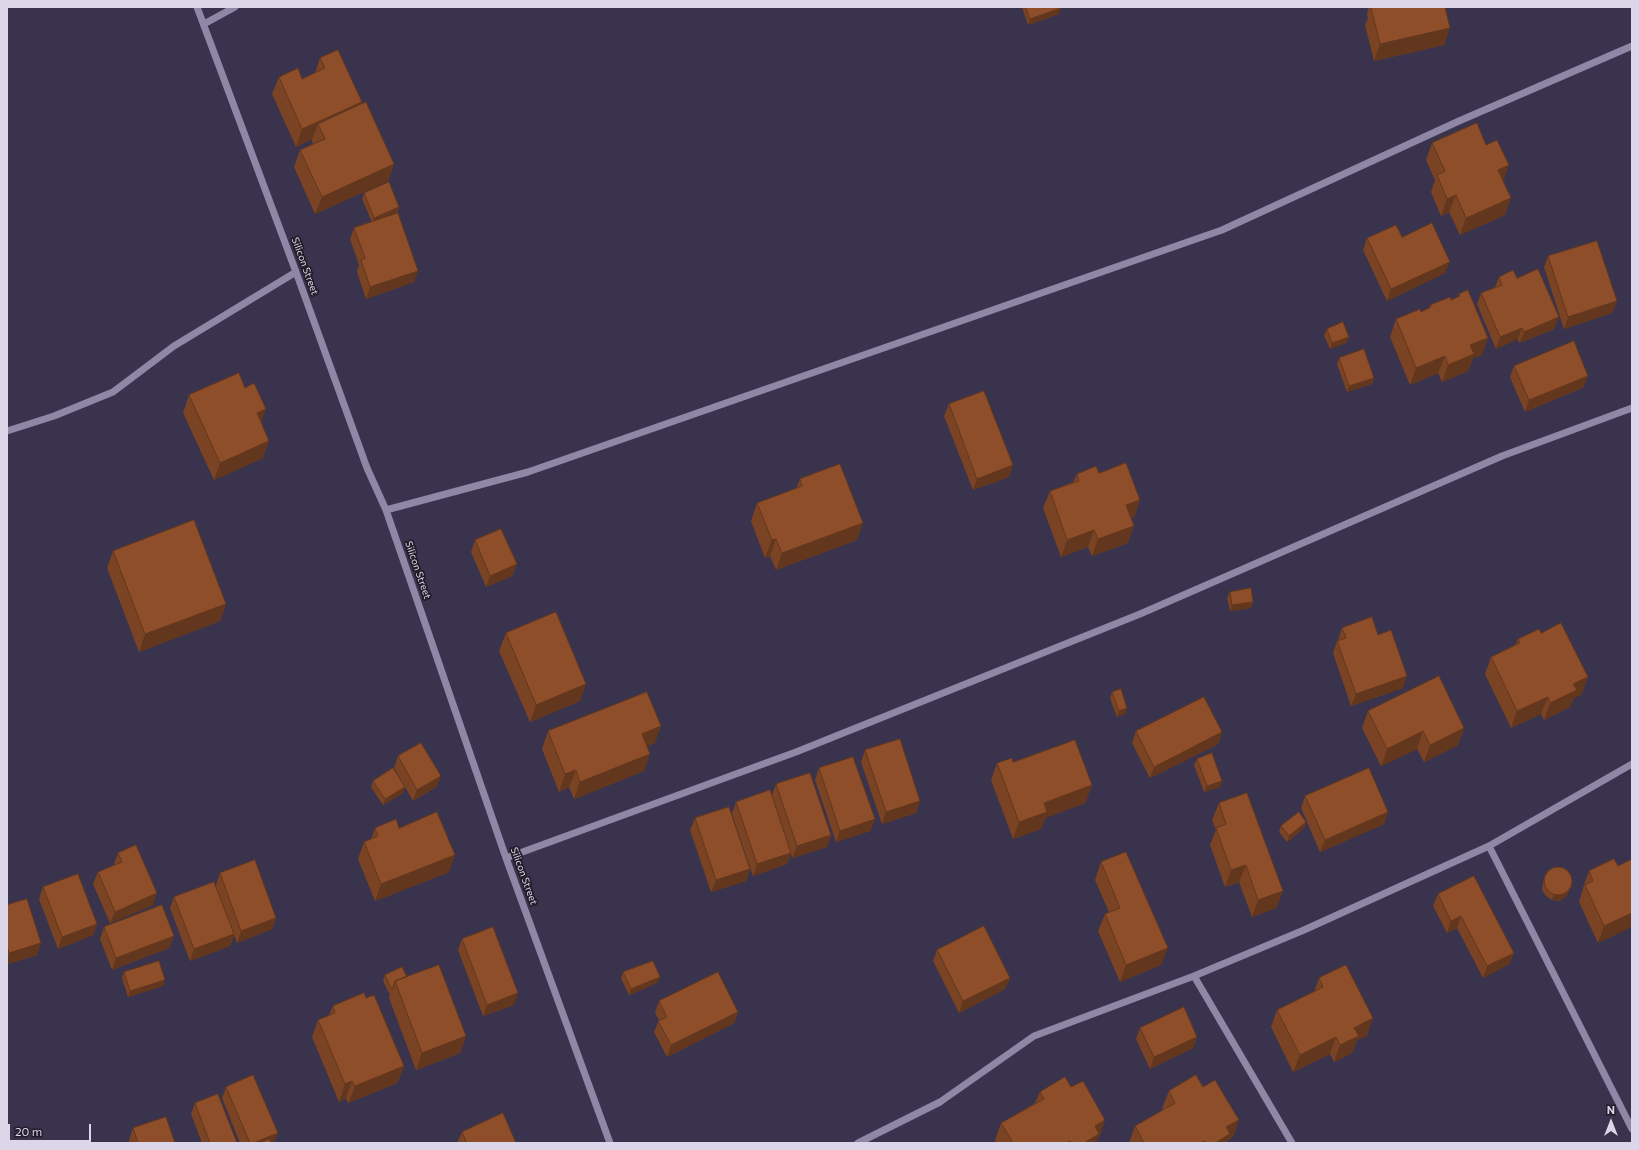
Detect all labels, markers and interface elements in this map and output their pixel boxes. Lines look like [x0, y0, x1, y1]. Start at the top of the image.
street label: Silicon Street [289, 236, 321, 296]
street label: Silicon Street [402, 540, 434, 600]
street label: Silicon Street [508, 846, 540, 906]
north arrow [1591, 1102, 1631, 1142]
text: N [1607, 1103, 1615, 1116]
scale bar [10, 1116, 93, 1142]
text: 20 m [15, 1124, 42, 1138]

